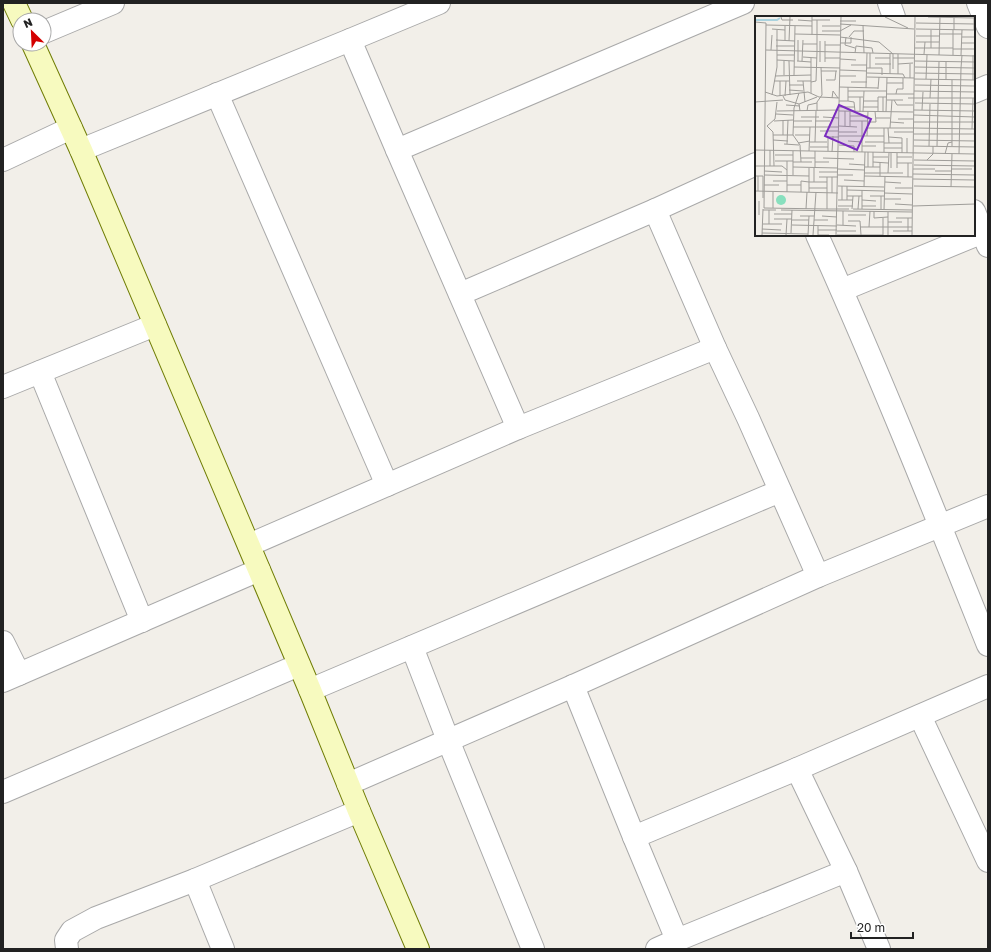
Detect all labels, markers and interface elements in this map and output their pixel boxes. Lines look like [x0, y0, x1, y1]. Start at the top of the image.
north arrow [12, 12, 52, 52]
text: N [21, 15, 34, 30]
inset map [755, 16, 975, 236]
scale bar [851, 914, 913, 940]
text: 20 m [857, 920, 885, 935]

